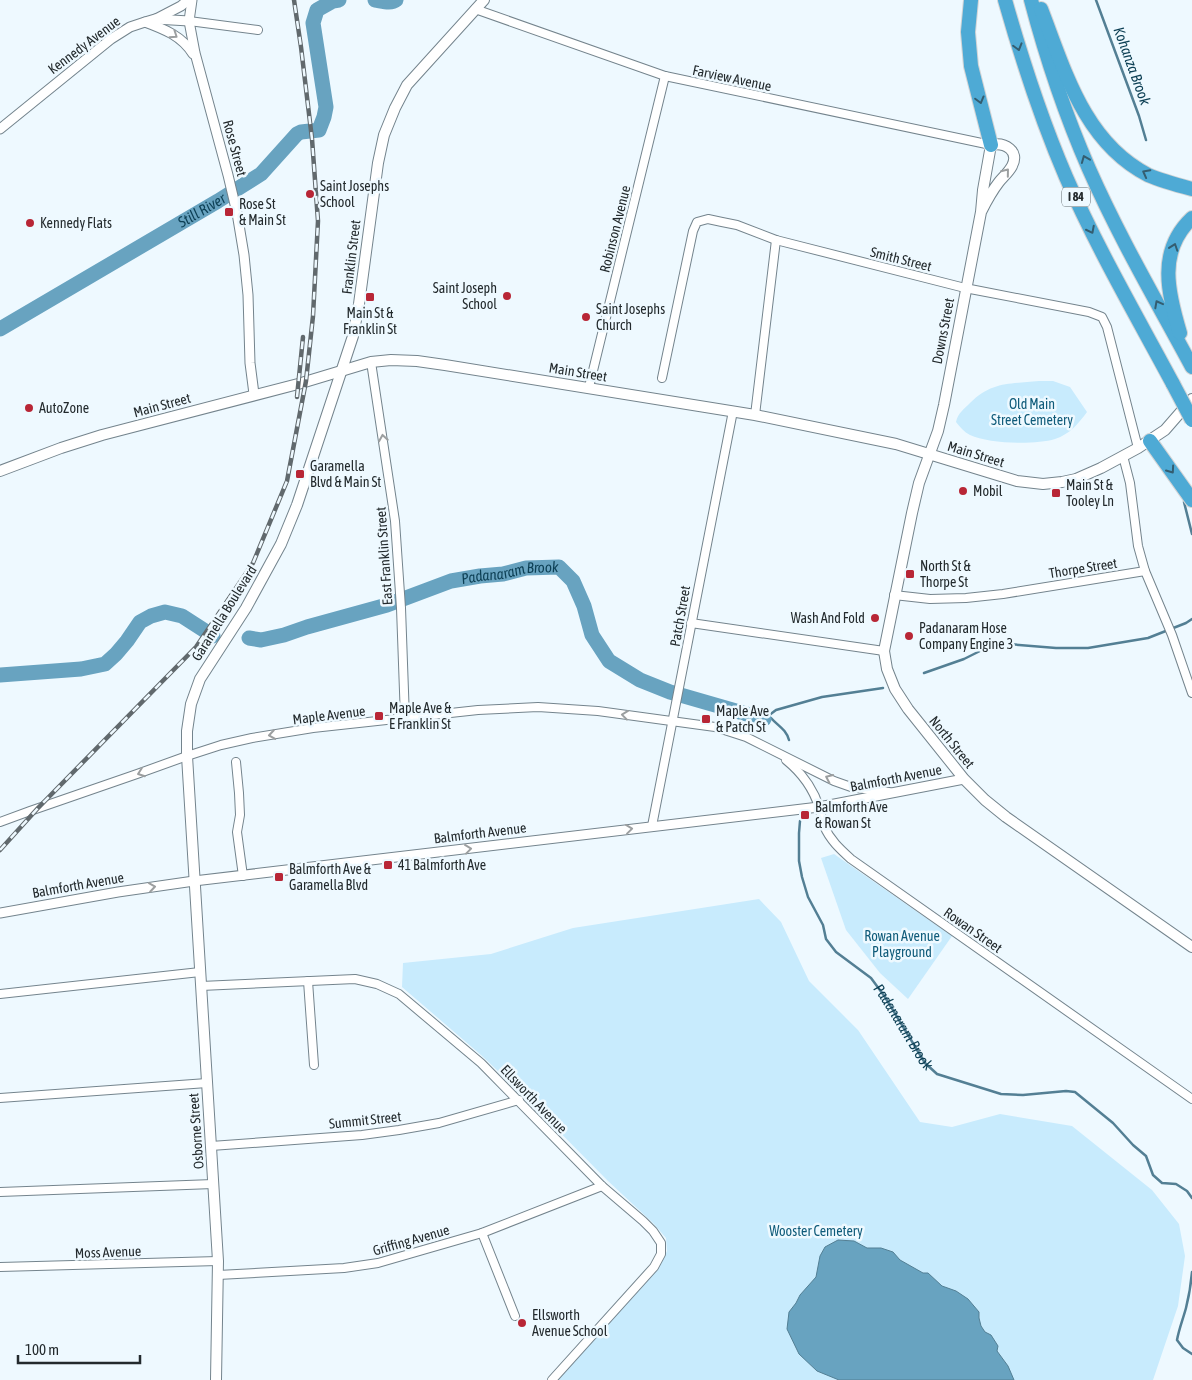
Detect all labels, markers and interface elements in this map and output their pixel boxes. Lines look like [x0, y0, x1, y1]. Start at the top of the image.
street label: Kennedy Avenue [45, 13, 123, 77]
water label: Kohanza Brook [1111, 25, 1155, 107]
one-way arrow [169, 29, 178, 38]
one-way arrow [1013, 42, 1023, 51]
street label: Farview Avenue [691, 62, 773, 94]
one-way arrow [974, 95, 985, 104]
street label: Rose Street [220, 118, 250, 178]
one-way arrow [1080, 155, 1091, 164]
one-way arrow [1001, 169, 1010, 178]
one-way arrow [1142, 169, 1151, 179]
place label: Saint Josephs School [320, 178, 389, 210]
street label: Robinson Avenue [596, 184, 634, 274]
marker: Saint Josephs School [304, 188, 316, 200]
road number: I 84 [1062, 188, 1090, 206]
water label: Still River [174, 189, 229, 231]
place label: Rose St & Main St [239, 196, 286, 228]
marker: Rose St & Main St [223, 206, 235, 218]
place label: Kennedy Flats [40, 215, 112, 231]
marker: Kennedy Flats [24, 217, 36, 229]
street label: Franklin Street [338, 219, 364, 295]
one-way arrow [1085, 225, 1095, 234]
street label: Smith Street [869, 244, 933, 274]
one-way arrow [1168, 244, 1178, 252]
place label: Saint Joseph School [433, 280, 497, 312]
marker: Saint Joseph School [501, 290, 513, 302]
marker: Main St & Franklin St [364, 291, 376, 303]
street label: Downs Street [929, 297, 957, 365]
one-way arrow [1154, 300, 1164, 309]
place label: Saint Josephs Church [596, 301, 665, 333]
place label: Main St & Franklin St [343, 305, 397, 337]
marker: Saint Josephs Church [580, 311, 592, 323]
street label: Main Street [548, 360, 608, 384]
street label: Main Street [132, 390, 192, 420]
park label: Old Main Street Cemetery [991, 396, 1073, 428]
place label: AutoZone [39, 400, 89, 416]
marker: AutoZone [23, 402, 35, 414]
one-way arrow [378, 434, 388, 443]
street label: Main Street [946, 438, 1006, 470]
place label: Garamella Blvd & Main St [310, 458, 381, 490]
one-way arrow [1165, 465, 1174, 474]
marker: Garamella Blvd & Main St [294, 468, 306, 480]
place label: Main St & Tooley Ln [1066, 477, 1114, 509]
place label: Mobil [973, 483, 1003, 499]
marker: Mobil [957, 485, 969, 497]
marker: Main St & Tooley Ln [1050, 487, 1062, 499]
street label: East Franklin Street [373, 506, 395, 606]
street label: Thorpe Street [1048, 555, 1118, 581]
water label: Padanaram Brook [460, 558, 559, 587]
place label: North St & Thorpe St [920, 558, 971, 590]
street label: Garamella Boulevard [188, 562, 260, 664]
marker: North St & Thorpe St [904, 568, 916, 580]
street label: Patch Street [667, 584, 693, 648]
place label: Wash And Fold [791, 610, 865, 626]
marker: Wash And Fold [869, 612, 881, 624]
place label: Padanaram Hose Company Engine 3 [919, 620, 1013, 652]
marker: Padanaram Hose Company Engine 3 [903, 630, 915, 642]
place label: Maple Ave & E Franklin St [389, 700, 452, 732]
street label: Maple Avenue [292, 703, 366, 727]
place label: Maple Ave & Patch St [716, 703, 769, 735]
marker: Maple Ave & E Franklin St [373, 710, 385, 722]
one-way arrow [621, 710, 629, 721]
marker: Maple Ave & Patch St [700, 713, 712, 725]
street label: North Street [926, 713, 978, 771]
one-way arrow [267, 729, 275, 740]
street label: Balmforth Avenue [849, 761, 943, 795]
one-way arrow [137, 767, 146, 777]
one-way arrow [825, 774, 834, 785]
place label: Balmforth Ave & Rowan St [815, 799, 888, 831]
marker: Balmforth Ave & Rowan St [799, 809, 811, 821]
street label: Balmforth Avenue [433, 819, 527, 847]
one-way arrow [626, 824, 634, 835]
one-way arrow [464, 844, 472, 854]
place label: 41 Balmforth Ave [398, 857, 486, 873]
marker: 41 Balmforth Ave [382, 859, 394, 871]
place label: Balmforth Ave & Garamella Blvd [289, 861, 372, 893]
street label: Balmforth Avenue [31, 869, 125, 901]
marker: Balmforth Ave & Garamella Blvd [273, 871, 285, 883]
one-way arrow [148, 882, 156, 893]
street label: Rowan Street [941, 904, 1005, 956]
park label: Rowan Avenue Playground [864, 928, 940, 960]
water label: Padanaram Brook [870, 980, 937, 1074]
street label: Ellsworth Avenue [497, 1062, 571, 1136]
street label: Osborne Street [185, 1092, 207, 1170]
street label: Summit Street [328, 1108, 402, 1132]
street label: Griffing Avenue [371, 1221, 451, 1259]
park label: Wooster Cemetery [769, 1223, 863, 1239]
street label: Moss Avenue [74, 1243, 142, 1261]
place label: Ellsworth Avenue School [532, 1307, 608, 1339]
marker: Ellsworth Avenue School [516, 1317, 528, 1329]
scale bar [18, 1332, 140, 1364]
text: 100 m [25, 1341, 59, 1358]

